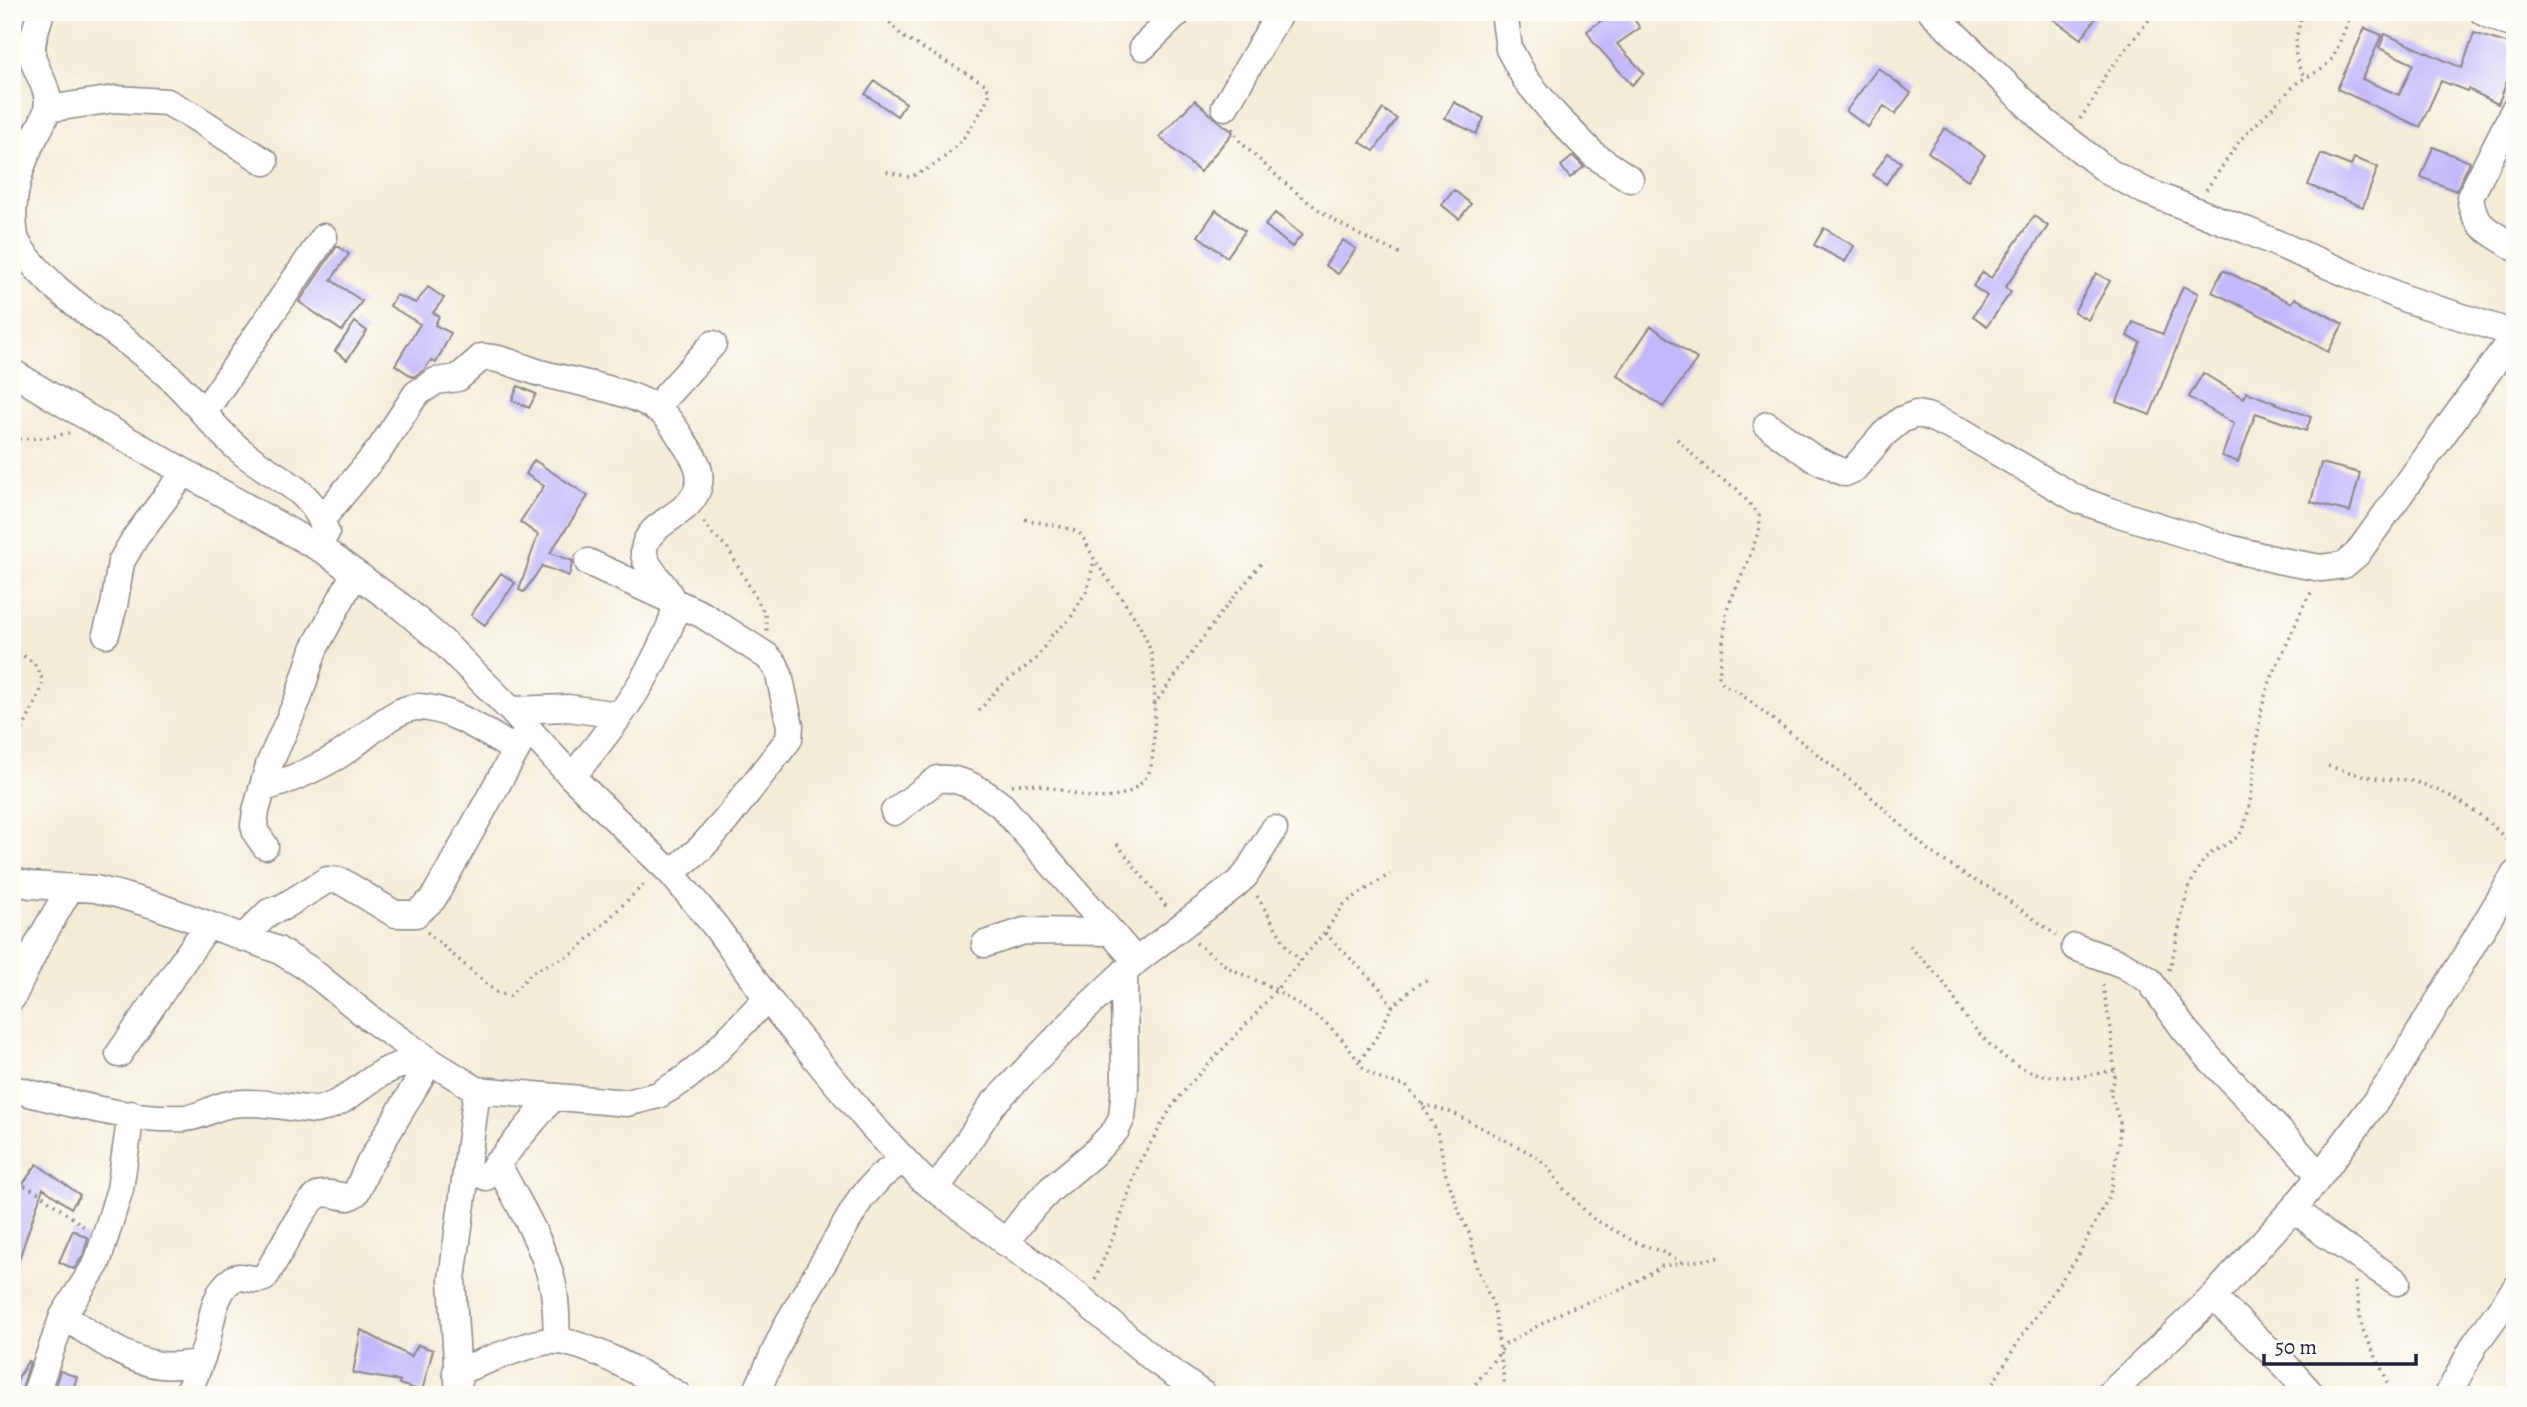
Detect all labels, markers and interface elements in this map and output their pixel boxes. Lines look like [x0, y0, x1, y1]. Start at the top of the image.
scale bar [2264, 1323, 2417, 1367]
text: 50 m [2275, 1333, 2317, 1361]

